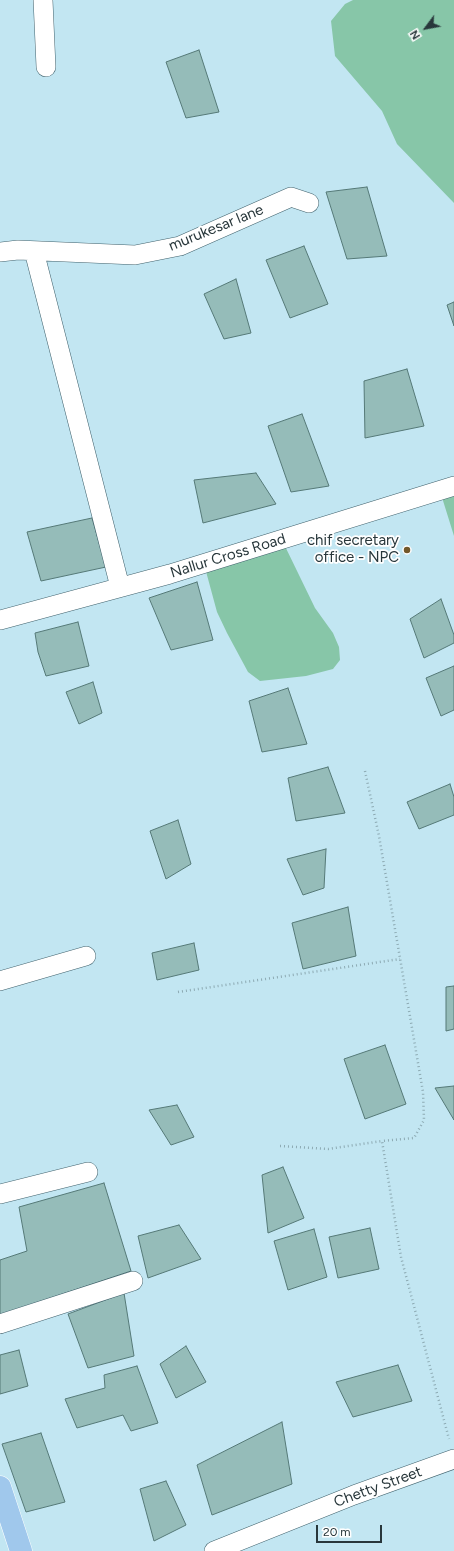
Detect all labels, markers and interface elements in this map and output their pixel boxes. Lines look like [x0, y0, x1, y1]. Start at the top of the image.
north arrow [406, 8, 446, 48]
text: N [408, 28, 423, 42]
street label: murukesar lane [166, 201, 266, 255]
street label: Nallur Cross Road [168, 530, 288, 582]
place label: chif secretary office - NPC [307, 532, 399, 567]
marker: chif secretary office - NPC [402, 545, 412, 555]
street label: Chetty Street [332, 1463, 424, 1511]
scale bar [318, 1517, 384, 1543]
text: 20 m [323, 1525, 351, 1539]

